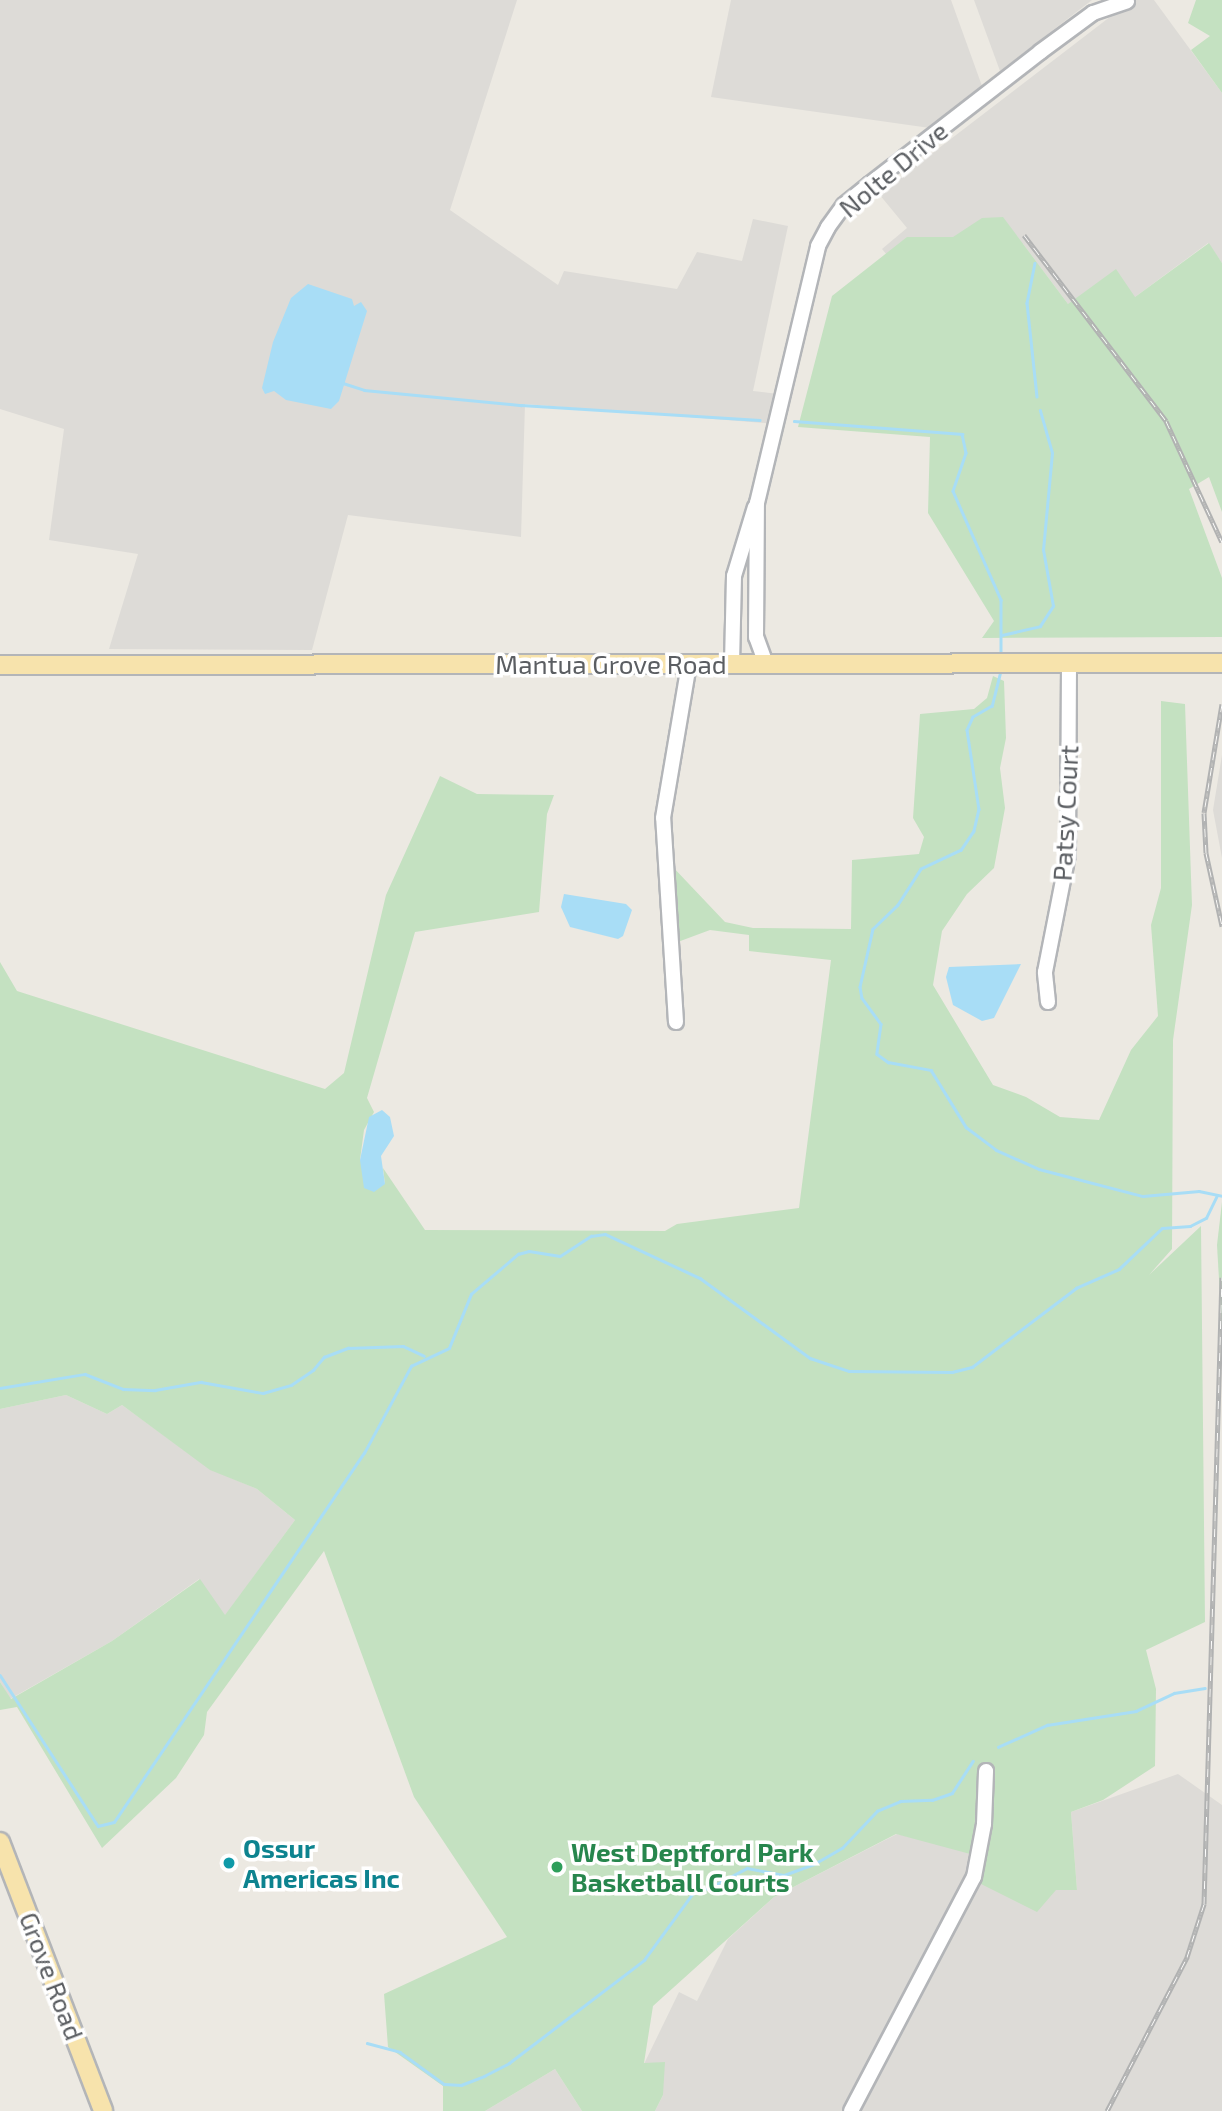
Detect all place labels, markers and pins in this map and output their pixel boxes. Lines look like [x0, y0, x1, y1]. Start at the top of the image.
place label: Ossur Americas Inc [243, 1832, 400, 1894]
place label: West Deptford Park Basketball Courts [571, 1836, 814, 1898]
marker: Ossur Americas Inc [221, 1855, 237, 1871]
marker: West Deptford Park Basketball Courts [549, 1859, 565, 1875]

